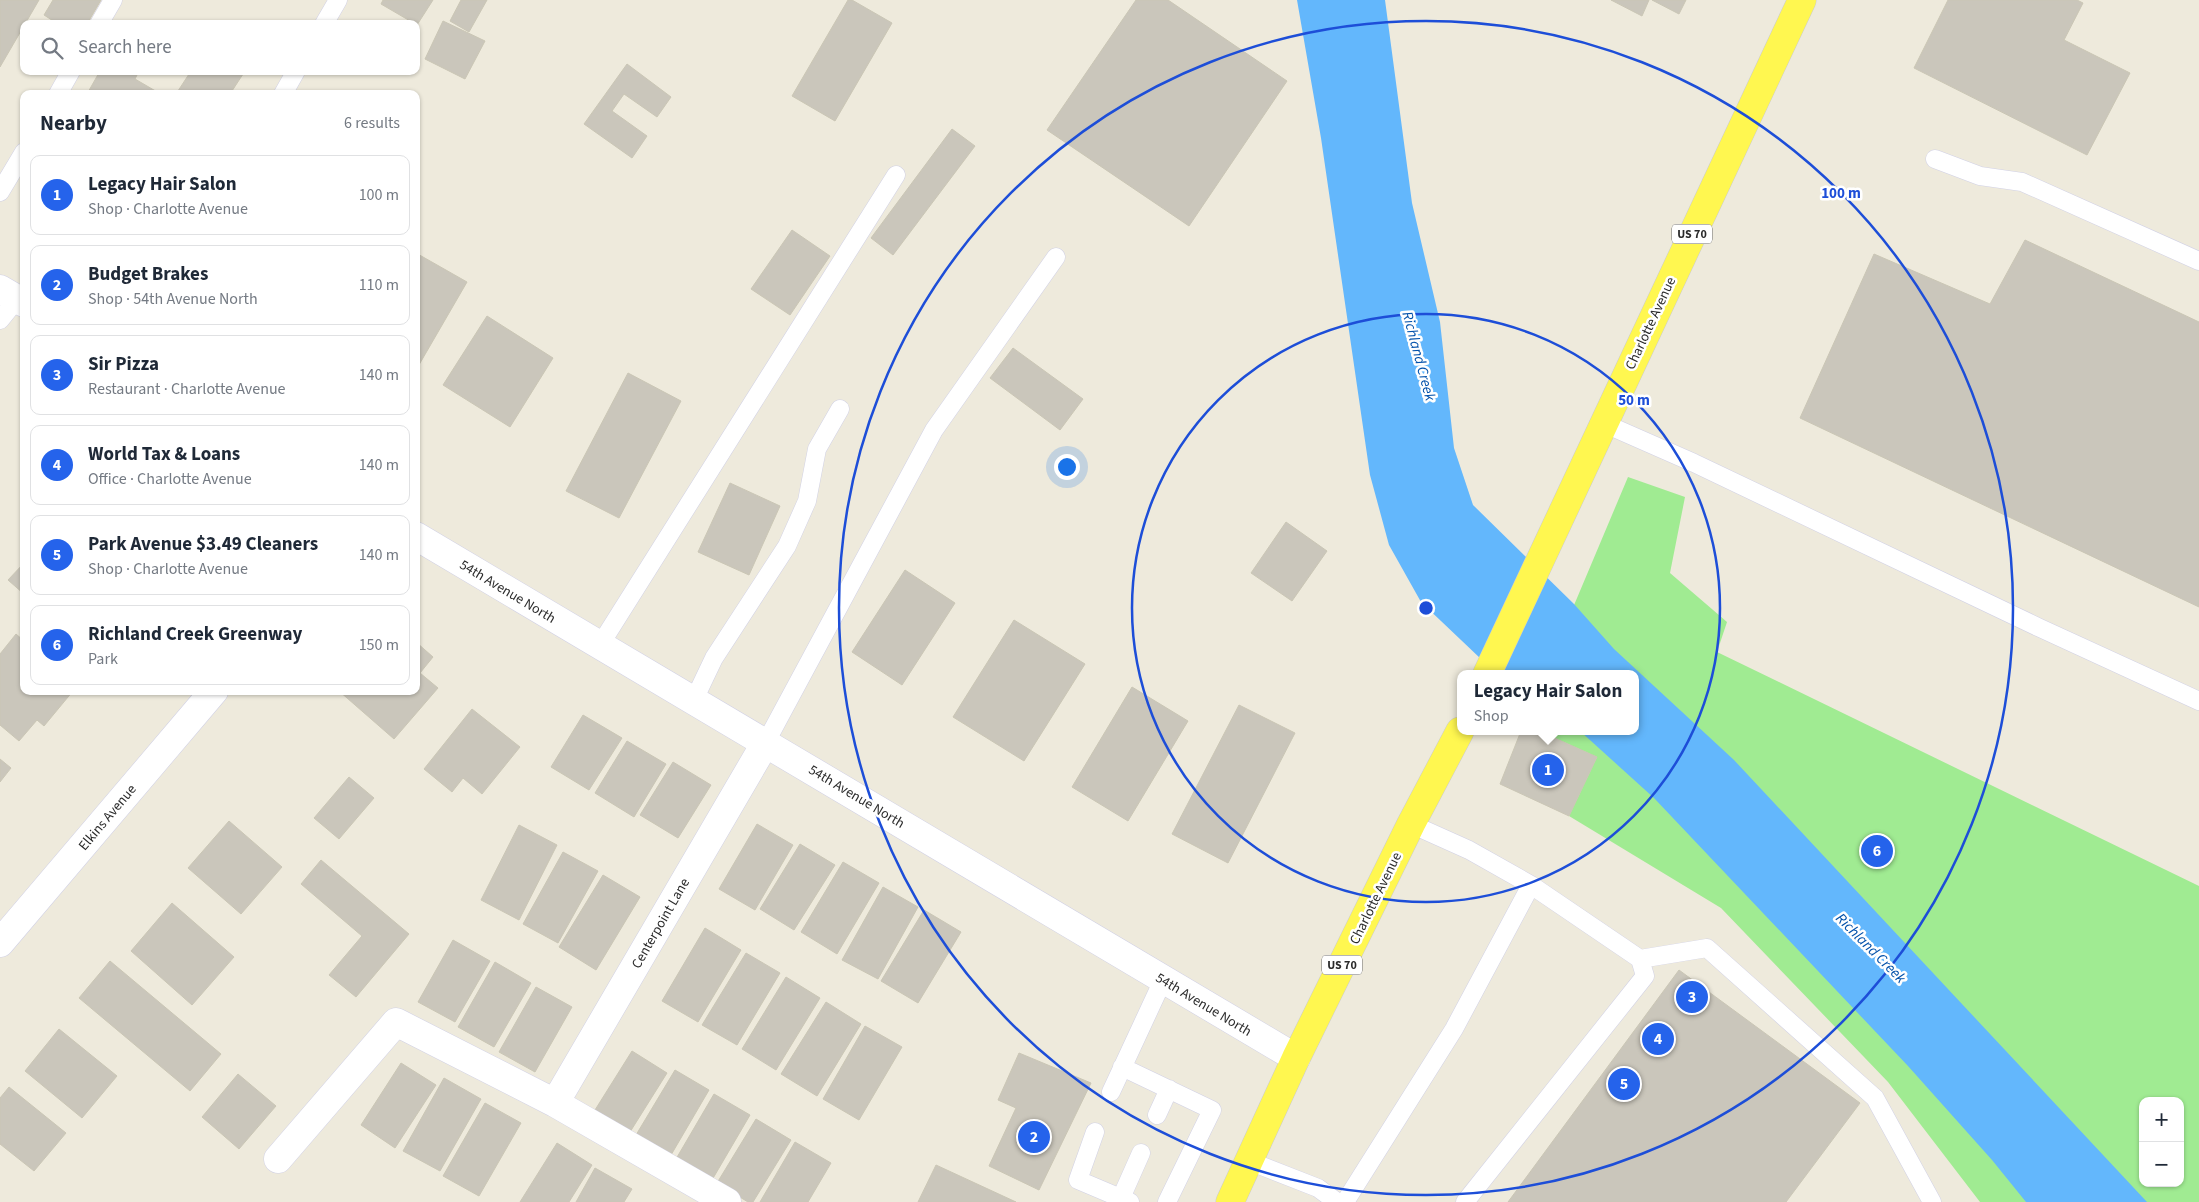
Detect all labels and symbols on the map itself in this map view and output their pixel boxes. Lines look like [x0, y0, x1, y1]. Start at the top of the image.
text: 100 m [1821, 183, 1861, 204]
road number: US 70 [1672, 224, 1712, 243]
street label: Charlotte Avenue [1621, 274, 1681, 373]
water label: Richland Creek [1397, 309, 1441, 404]
text: 50 m [1618, 390, 1650, 411]
your location [1054, 454, 1080, 480]
street label: 54th Avenue North [456, 555, 559, 628]
centre of rings [1417, 599, 1435, 617]
pin: 1 [1532, 751, 1564, 789]
street label: 54th Avenue North [805, 760, 908, 833]
street label: Elkins Avenue [74, 780, 141, 855]
pin: 6 [1861, 832, 1893, 870]
street label: Charlotte Avenue [1345, 849, 1407, 948]
street label: Centerpoint Lane [627, 875, 695, 972]
water label: Richland Creek [1831, 909, 1911, 989]
road number: US 70 [1322, 956, 1362, 974]
street label: 54th Avenue North [1152, 968, 1255, 1041]
pin: 3 [1676, 978, 1708, 1016]
pin: 4 [1642, 1020, 1674, 1058]
pin: 5 [1608, 1065, 1640, 1103]
pin: 2 [1018, 1118, 1050, 1156]

